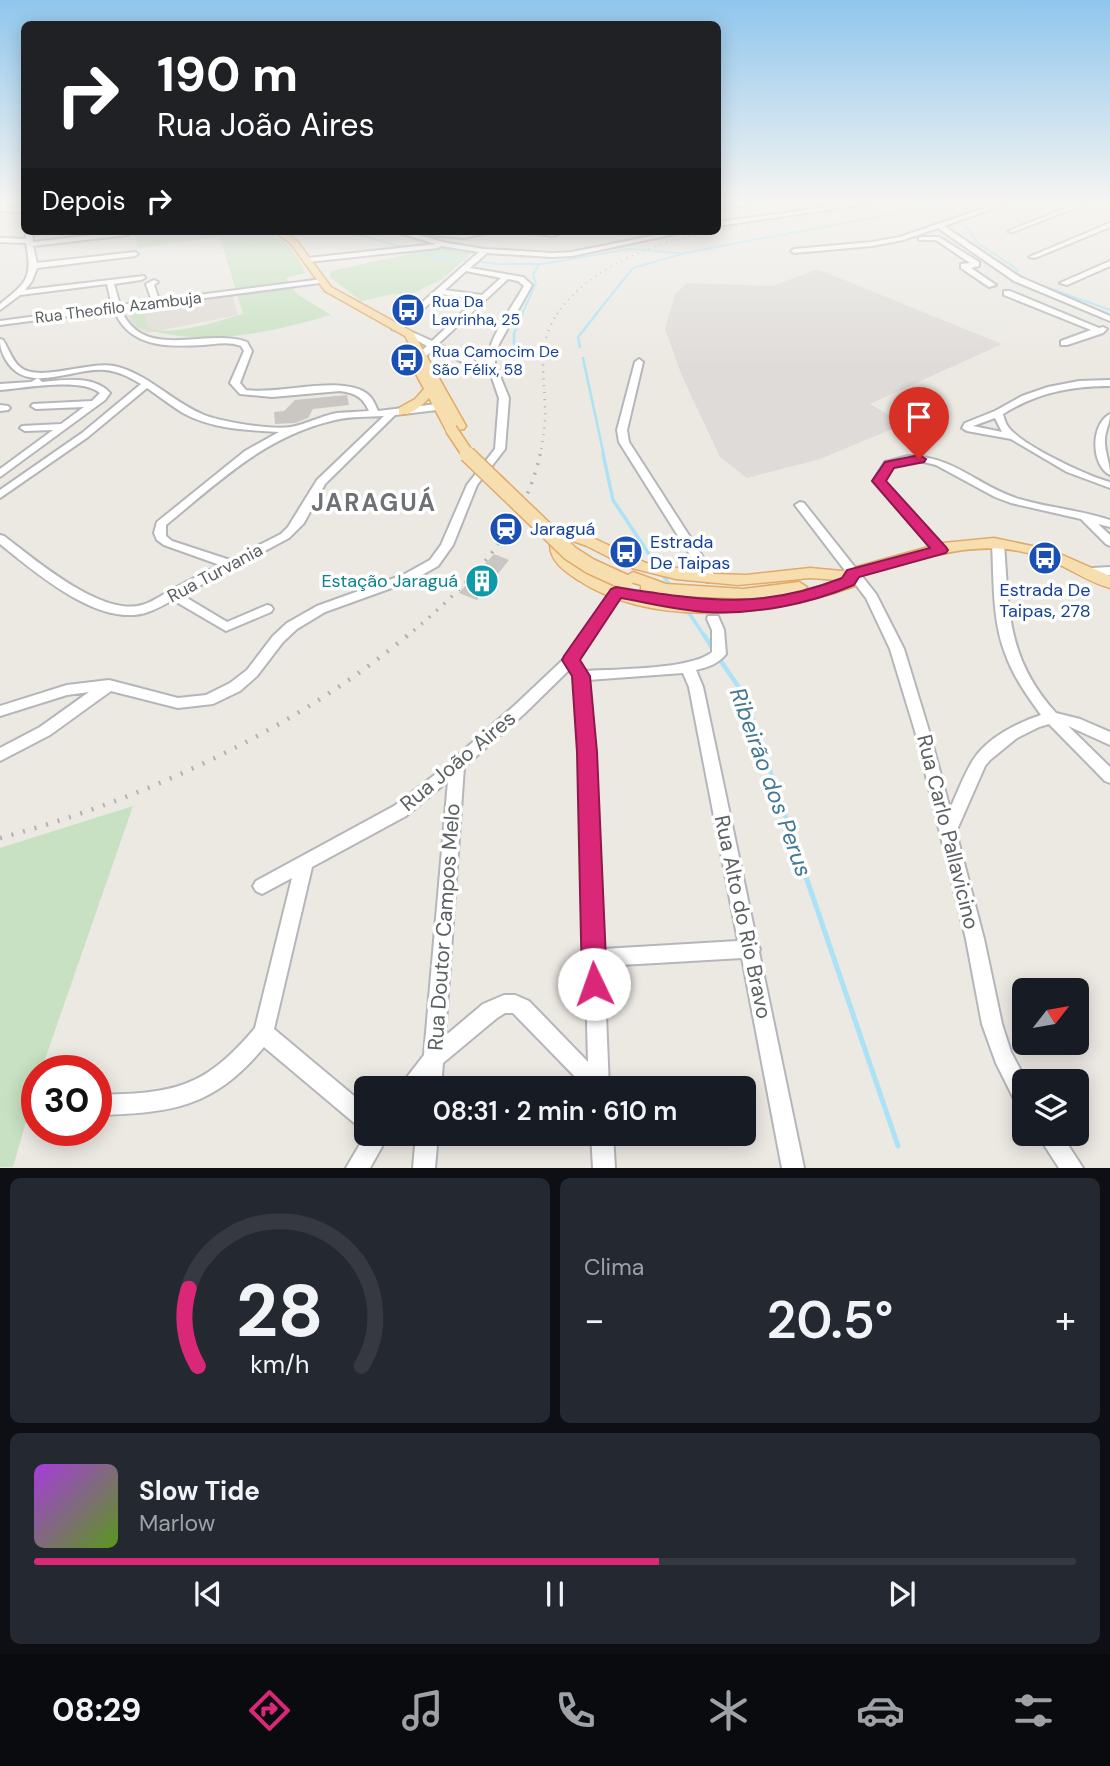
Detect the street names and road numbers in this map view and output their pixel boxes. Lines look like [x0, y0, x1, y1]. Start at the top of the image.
street label: Rua Theofilo Azambuja [34, 287, 202, 328]
street label: Rua Turvania [163, 538, 267, 608]
street label: Rua João Aires [394, 704, 522, 818]
street label: Rua Carlo Pallavicino [910, 732, 986, 932]
street label: Rua Doutor Campos Melo [421, 802, 467, 1052]
street label: Rua Alto do Rio Bravo [708, 813, 778, 1021]

